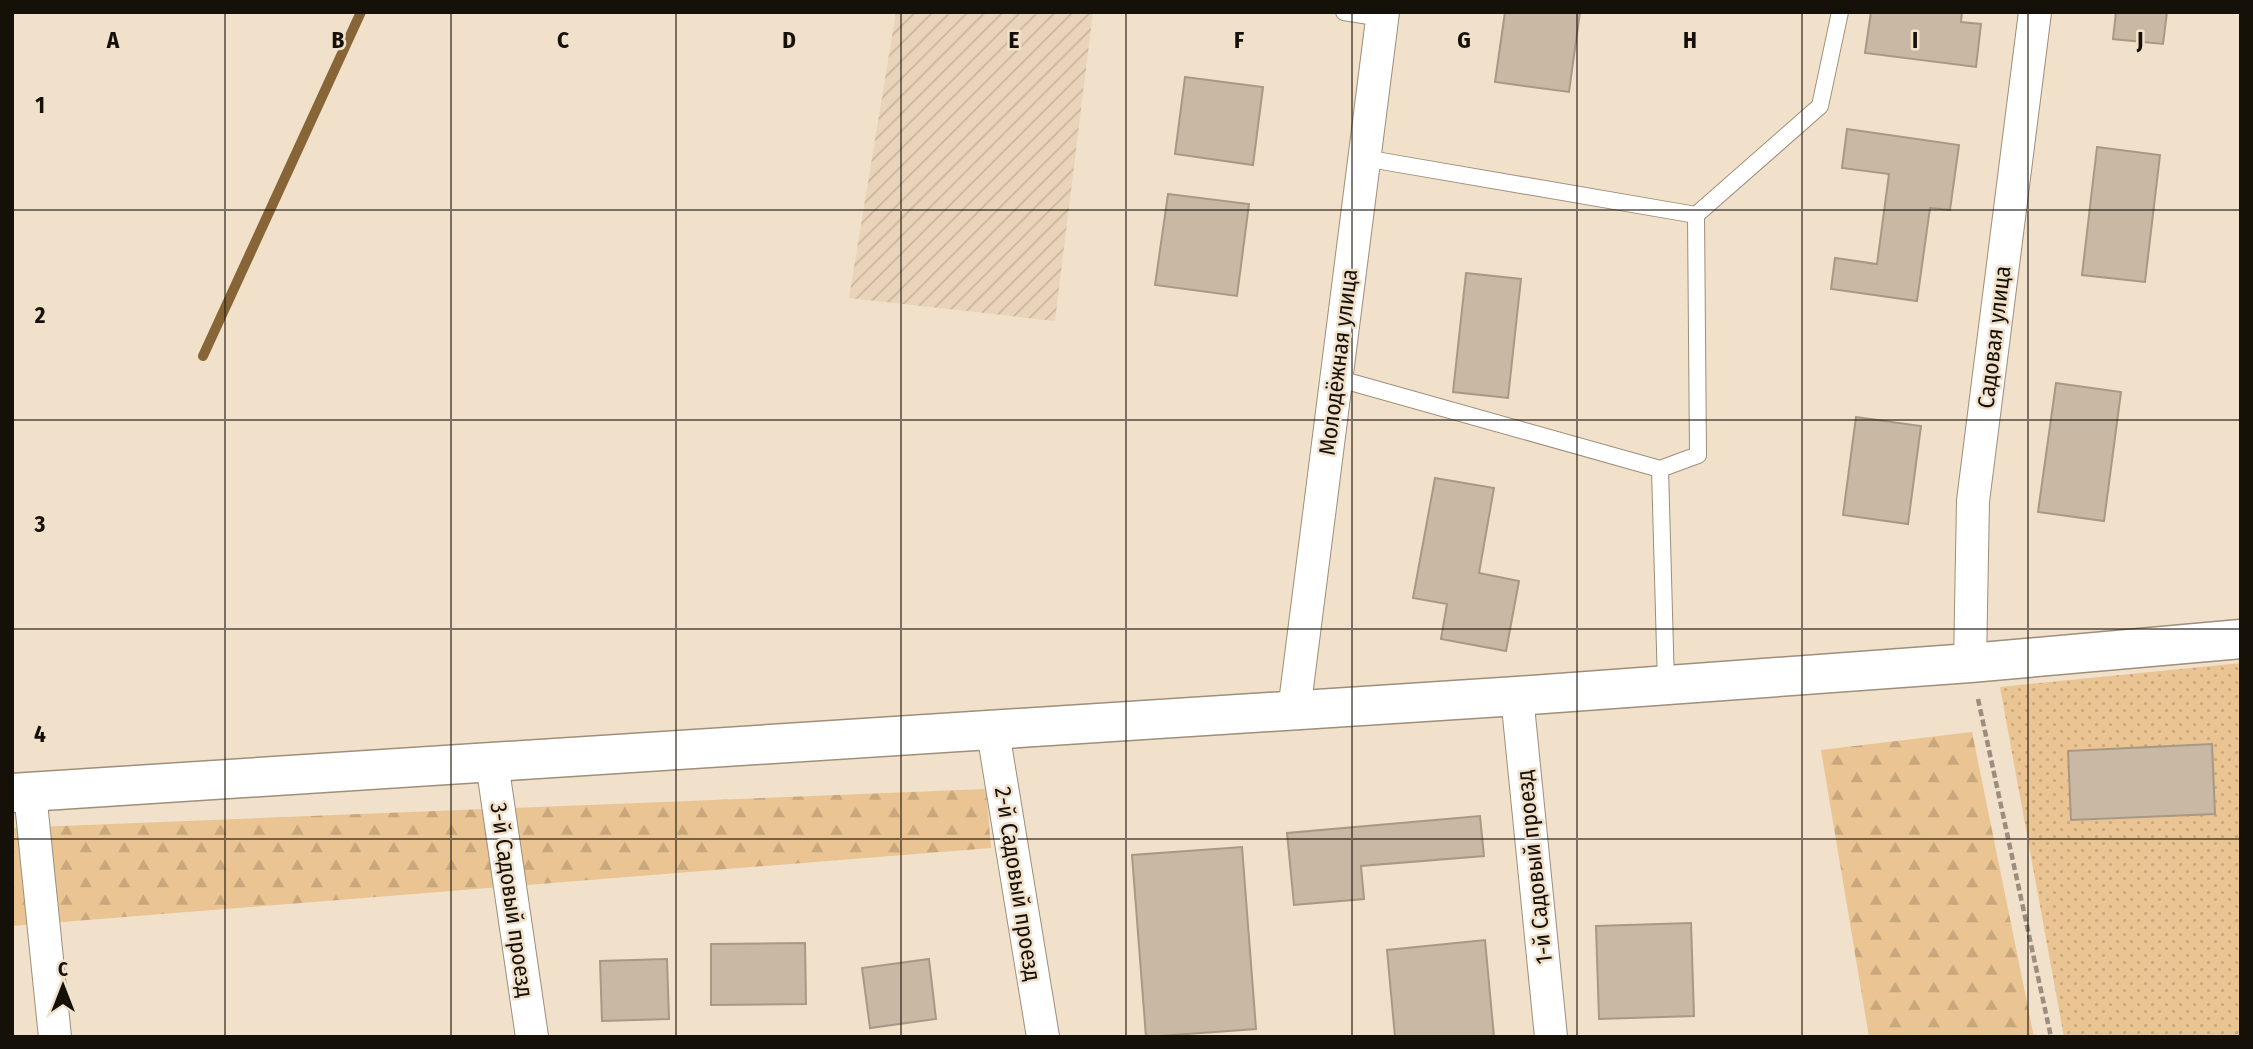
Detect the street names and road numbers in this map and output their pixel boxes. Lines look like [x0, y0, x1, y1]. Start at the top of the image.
street label: Садовая улица [1971, 264, 2017, 410]
street label: Молодёжная улица [1313, 267, 1363, 457]
street label: 1-й Садовый проезд [1510, 769, 1558, 965]
street label: 2-й Садовый проезд [989, 785, 1047, 983]
street label: 3-й Садовый проезд [484, 801, 540, 999]

